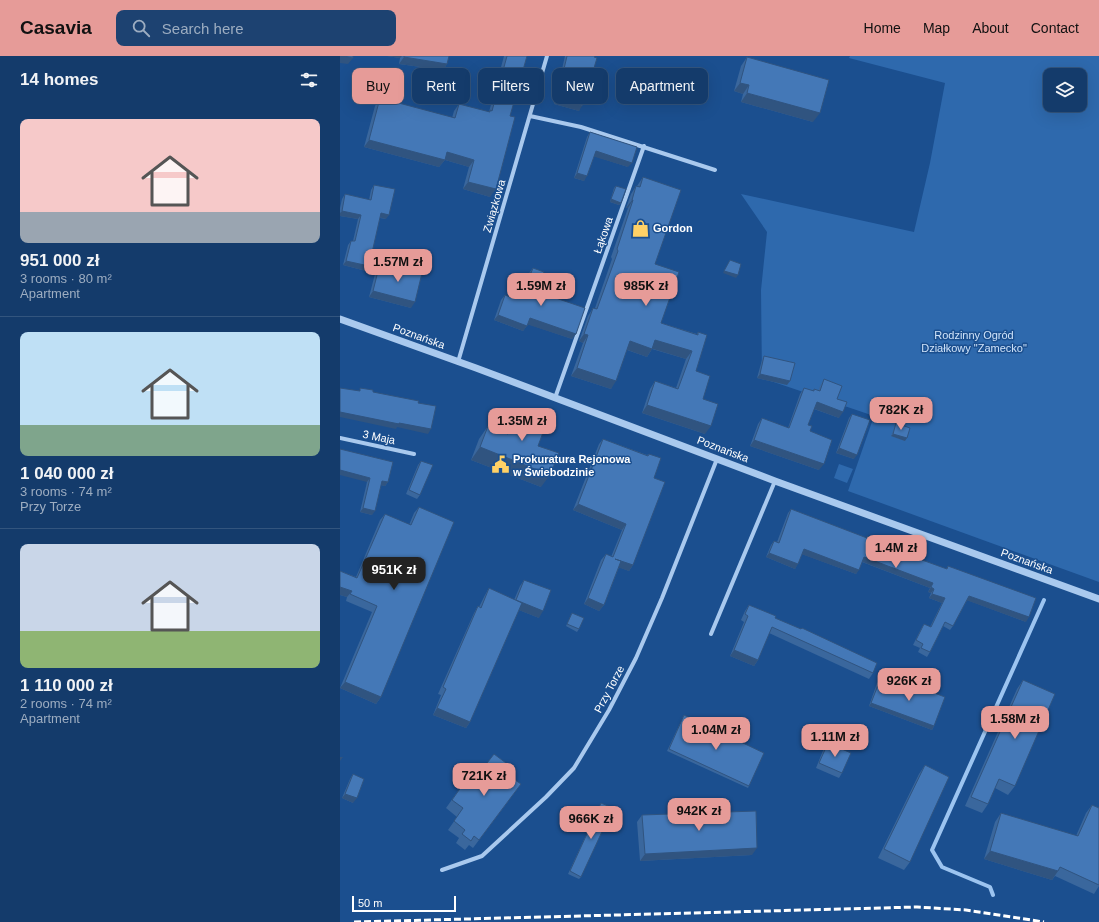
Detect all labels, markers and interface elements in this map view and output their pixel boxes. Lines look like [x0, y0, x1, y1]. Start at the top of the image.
search box [116, 10, 396, 46]
text: Casavia [20, 17, 92, 38]
icon: search [130, 17, 152, 39]
text: Search here [162, 20, 244, 37]
text: Home [864, 20, 901, 36]
text: Map [923, 20, 950, 36]
text: About [972, 20, 1009, 36]
text: Contact [1031, 20, 1079, 36]
chip: Buy [352, 68, 404, 104]
chip: Rent [412, 68, 470, 104]
chip: Filters [478, 68, 544, 104]
chip: New [552, 68, 608, 104]
chip: Apartment [616, 68, 708, 104]
map controls [1043, 68, 1087, 112]
button: layers [1043, 68, 1087, 112]
icon: filters [298, 69, 320, 91]
text: 14 homes [20, 70, 98, 89]
icon: home [134, 145, 206, 217]
street label: Związkowa [481, 177, 508, 234]
street label: Łąkowa [591, 214, 615, 255]
shop icon: Gordon [630, 218, 650, 238]
place label: Gordon [653, 222, 693, 234]
pin: 1.57M zł [357, 249, 439, 283]
text: 951 000 zł [20, 251, 99, 270]
text: 1.57M zł [373, 254, 423, 269]
text: 3 rooms · 80 m² [20, 271, 112, 286]
pin: 1.59M zł [500, 273, 582, 307]
pin: 985K zł [609, 273, 683, 307]
text: 1.59M zł [516, 278, 566, 293]
text: 985K zł [624, 278, 668, 293]
text: Apartment [20, 286, 80, 301]
street label: Poznańska [391, 321, 447, 351]
park label: Rodzinny Ogród Działkowy "Zamecko" [921, 329, 1027, 354]
icon: home [134, 358, 206, 430]
pin: 782K zł [864, 397, 938, 431]
text: 782K zł [879, 402, 923, 417]
pin: 1.35M zł [481, 408, 563, 442]
text: 1.35M zł [497, 413, 547, 428]
street label: 3 Maja [362, 428, 397, 446]
street label: Poznańska [695, 434, 751, 465]
place label: Prokuratura Rejonowa w Świebodzinie [512, 453, 631, 478]
public building icon: Prokuratura Rejonowa w Świebodzinie [490, 455, 510, 475]
text: 1 040 000 zł [20, 464, 114, 483]
text: 3 rooms · 74 m² [20, 484, 112, 499]
text: Przy Torze [20, 499, 81, 514]
pin: 1.4M zł [859, 535, 933, 569]
text: 1.4M zł [875, 540, 917, 555]
street label: Poznańska [999, 546, 1055, 576]
pin: 951K zł [357, 557, 431, 591]
text: 951K zł [372, 562, 416, 577]
icon: home [134, 570, 206, 642]
street label: Przy Torze [592, 663, 626, 715]
pin: 926K zł [872, 668, 946, 702]
text: 926K zł [887, 673, 931, 688]
text: 1 110 000 zł [20, 676, 113, 695]
text: 2 rooms · 74 m² [20, 696, 112, 711]
pin: 1.58M zł [974, 706, 1056, 740]
text: Apartment [20, 711, 80, 726]
text: 1.58M zł [990, 711, 1040, 726]
pin: 1.04M zł [675, 717, 757, 751]
text: 1.04M zł [691, 722, 741, 737]
pin: 1.11M zł [794, 724, 876, 758]
text: 1.11M zł [810, 729, 860, 744]
pin: 721K zł [447, 763, 521, 797]
text: 721K zł [462, 768, 506, 783]
pin: 942K zł [662, 798, 736, 832]
text: 942K zł [677, 803, 721, 818]
pin: 966K zł [554, 806, 628, 840]
text: 966K zł [569, 811, 613, 826]
scale bar [352, 894, 456, 913]
text: 50 m [358, 897, 382, 909]

